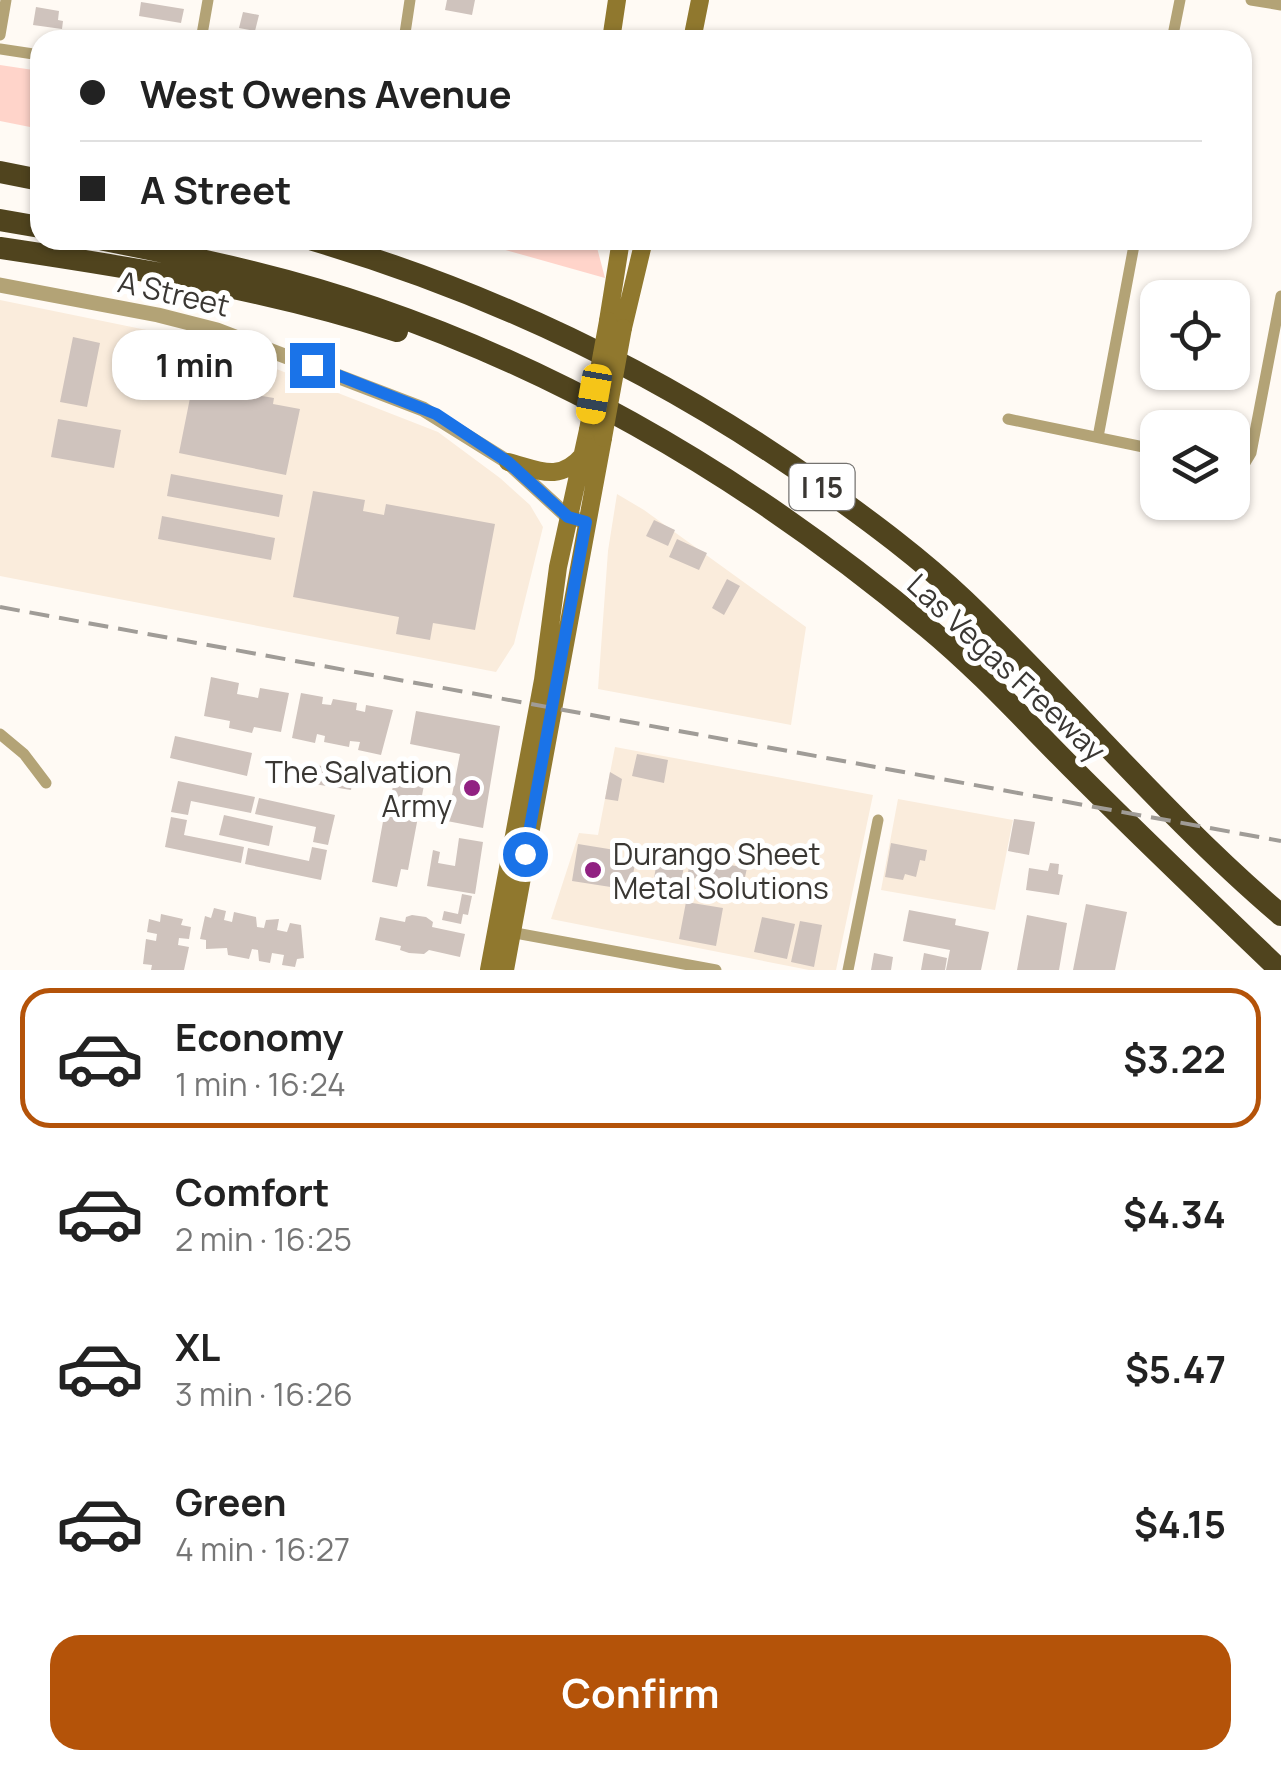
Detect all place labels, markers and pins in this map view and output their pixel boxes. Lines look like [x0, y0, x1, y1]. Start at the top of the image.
place label: The Salvation Army [265, 751, 452, 826]
marker: The Salvation Army [461, 777, 483, 799]
place label: Durango Sheet Metal Solutions [613, 833, 829, 908]
marker: Durango Sheet Metal Solutions [582, 859, 604, 881]

